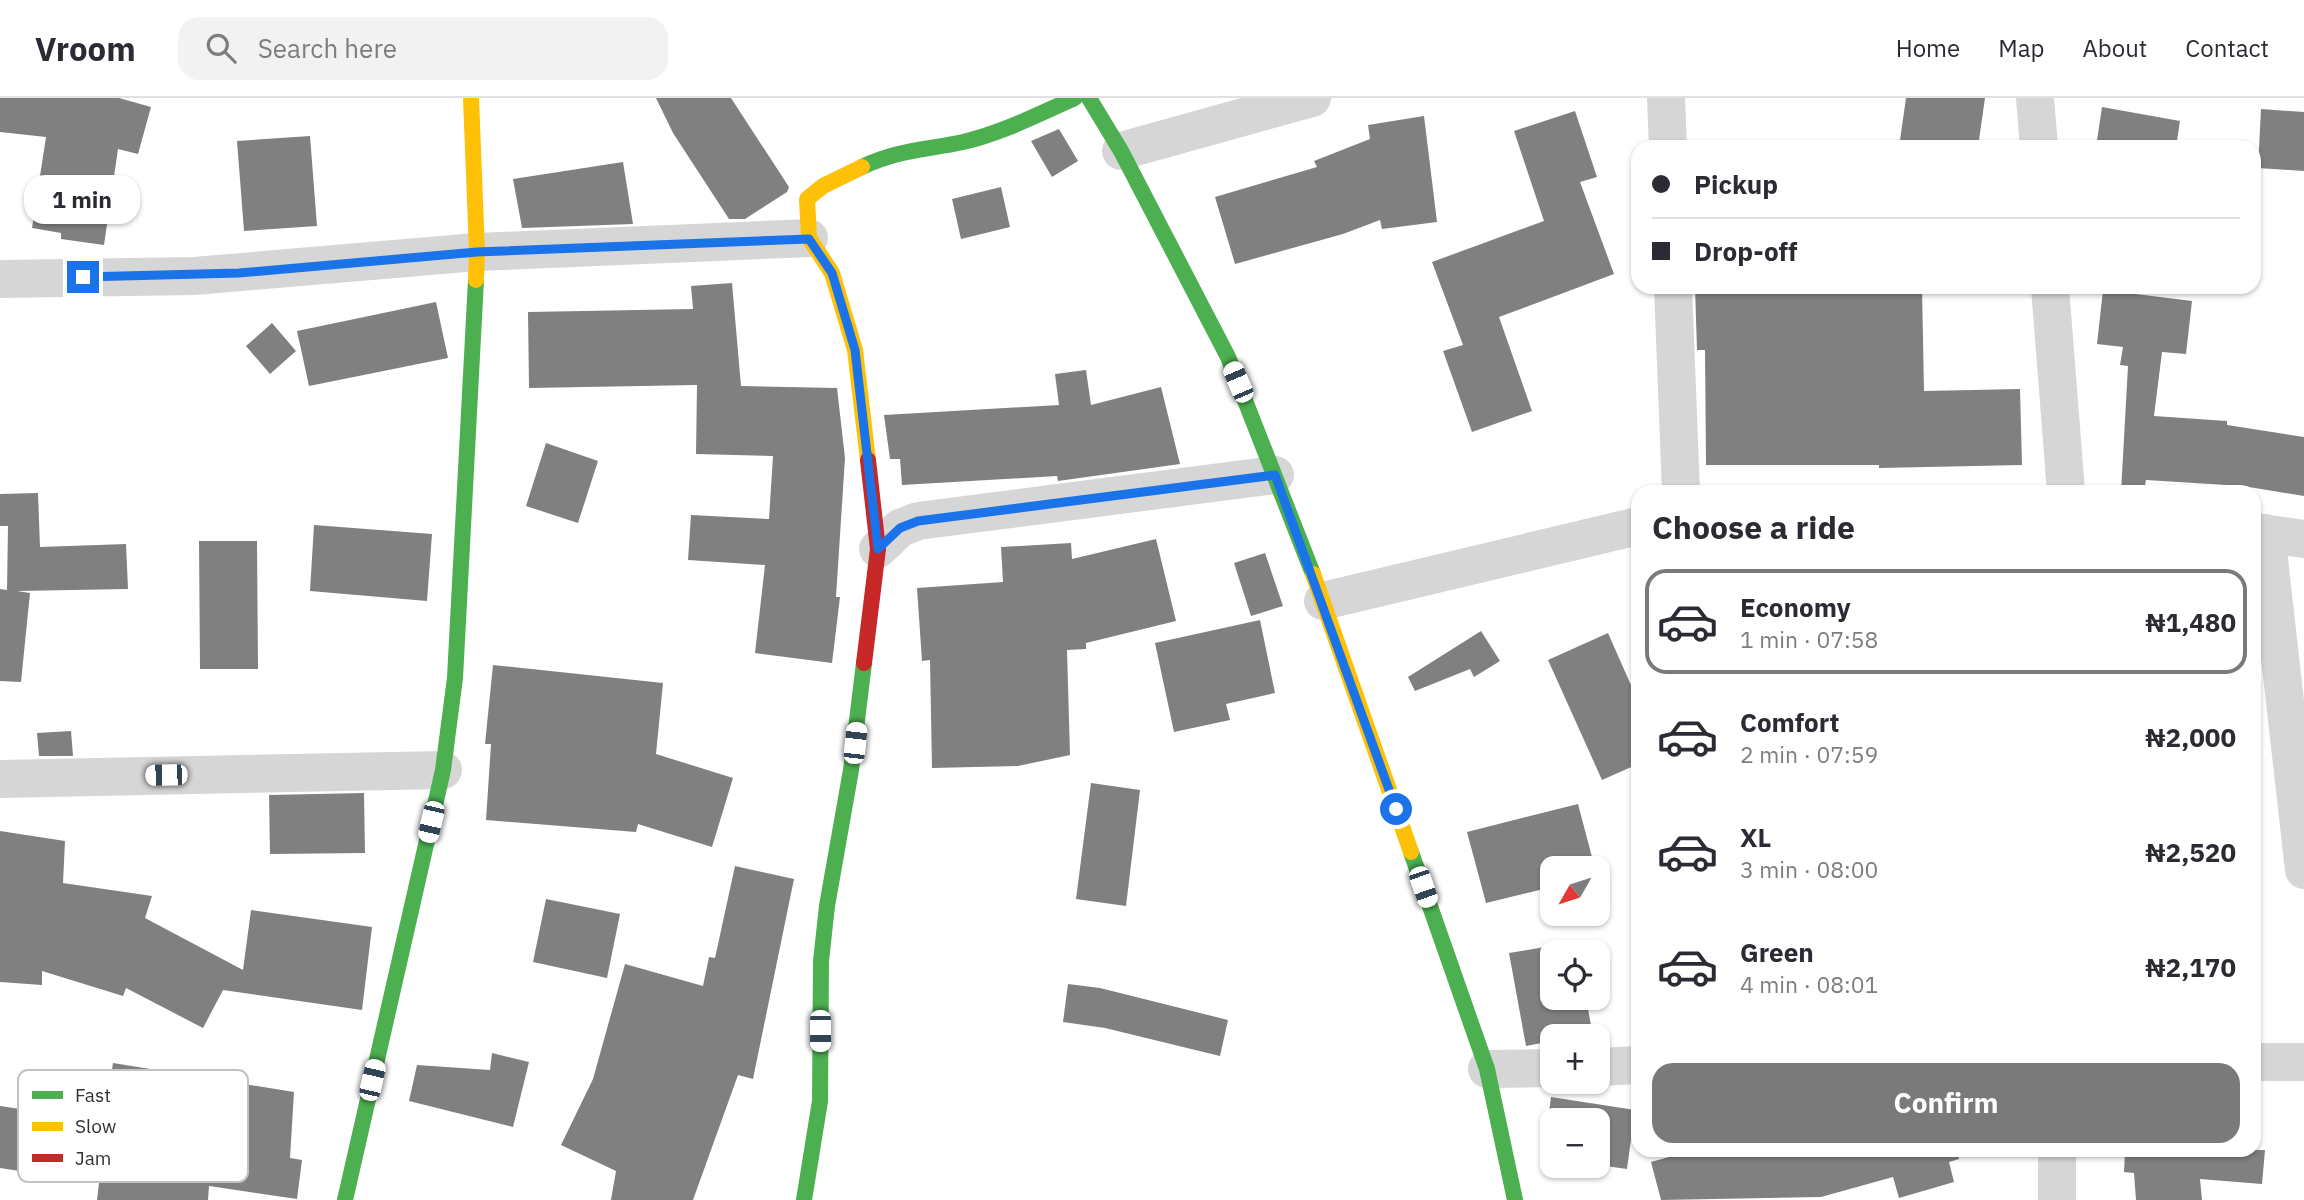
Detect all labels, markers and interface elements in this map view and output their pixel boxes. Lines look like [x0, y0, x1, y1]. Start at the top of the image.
search box [178, 17, 668, 80]
text: Vroom [35, 27, 136, 70]
icon: search [202, 29, 240, 67]
text: Search here [258, 31, 397, 65]
text: Home [1896, 32, 1960, 64]
text: Map [1998, 32, 2044, 64]
text: About [2082, 32, 2147, 64]
text: Contact [2185, 32, 2269, 64]
text: Pickup [1694, 167, 1778, 201]
callout: 1 min [25, 176, 141, 225]
text: 1 min [52, 184, 112, 214]
text: Drop-off [1694, 234, 1797, 268]
route end [67, 261, 99, 293]
car [1221, 359, 1256, 405]
text: Choose a ride [1652, 506, 1855, 548]
icon: car [1656, 590, 1719, 653]
text: Economy [1740, 590, 1851, 624]
text: ₦1,480 [2145, 605, 2236, 639]
text: 1 min · 07:58 [1740, 624, 1878, 654]
icon: car [1656, 705, 1719, 768]
text: Comfort [1740, 705, 1839, 739]
text: ₦2,000 [2145, 720, 2236, 754]
car [843, 721, 868, 765]
text: 2 min · 07:59 [1740, 739, 1878, 769]
car [145, 764, 188, 786]
route start [1380, 793, 1412, 825]
car [417, 799, 446, 845]
icon: car [1656, 820, 1719, 883]
text: XL [1740, 820, 1771, 854]
text: ₦2,520 [2145, 835, 2236, 869]
text: 3 min · 08:00 [1740, 854, 1878, 884]
north arrow [1540, 856, 1610, 926]
map controls [1540, 856, 1610, 1178]
car [1407, 864, 1440, 910]
icon: car [1656, 935, 1719, 998]
text: Green [1740, 935, 1814, 969]
button: locate [1540, 940, 1610, 1010]
text: ₦2,170 [2145, 950, 2236, 984]
text: 4 min · 08:01 [1740, 969, 1878, 999]
car [810, 1010, 831, 1052]
button: + [1540, 1024, 1610, 1094]
car [358, 1057, 387, 1103]
button: Confirm [1652, 1063, 2240, 1143]
legend [18, 1070, 248, 1182]
text: Fast [75, 1083, 111, 1107]
button: − [1540, 1108, 1610, 1178]
text: Slow [75, 1114, 116, 1138]
text: Jam [75, 1146, 111, 1170]

